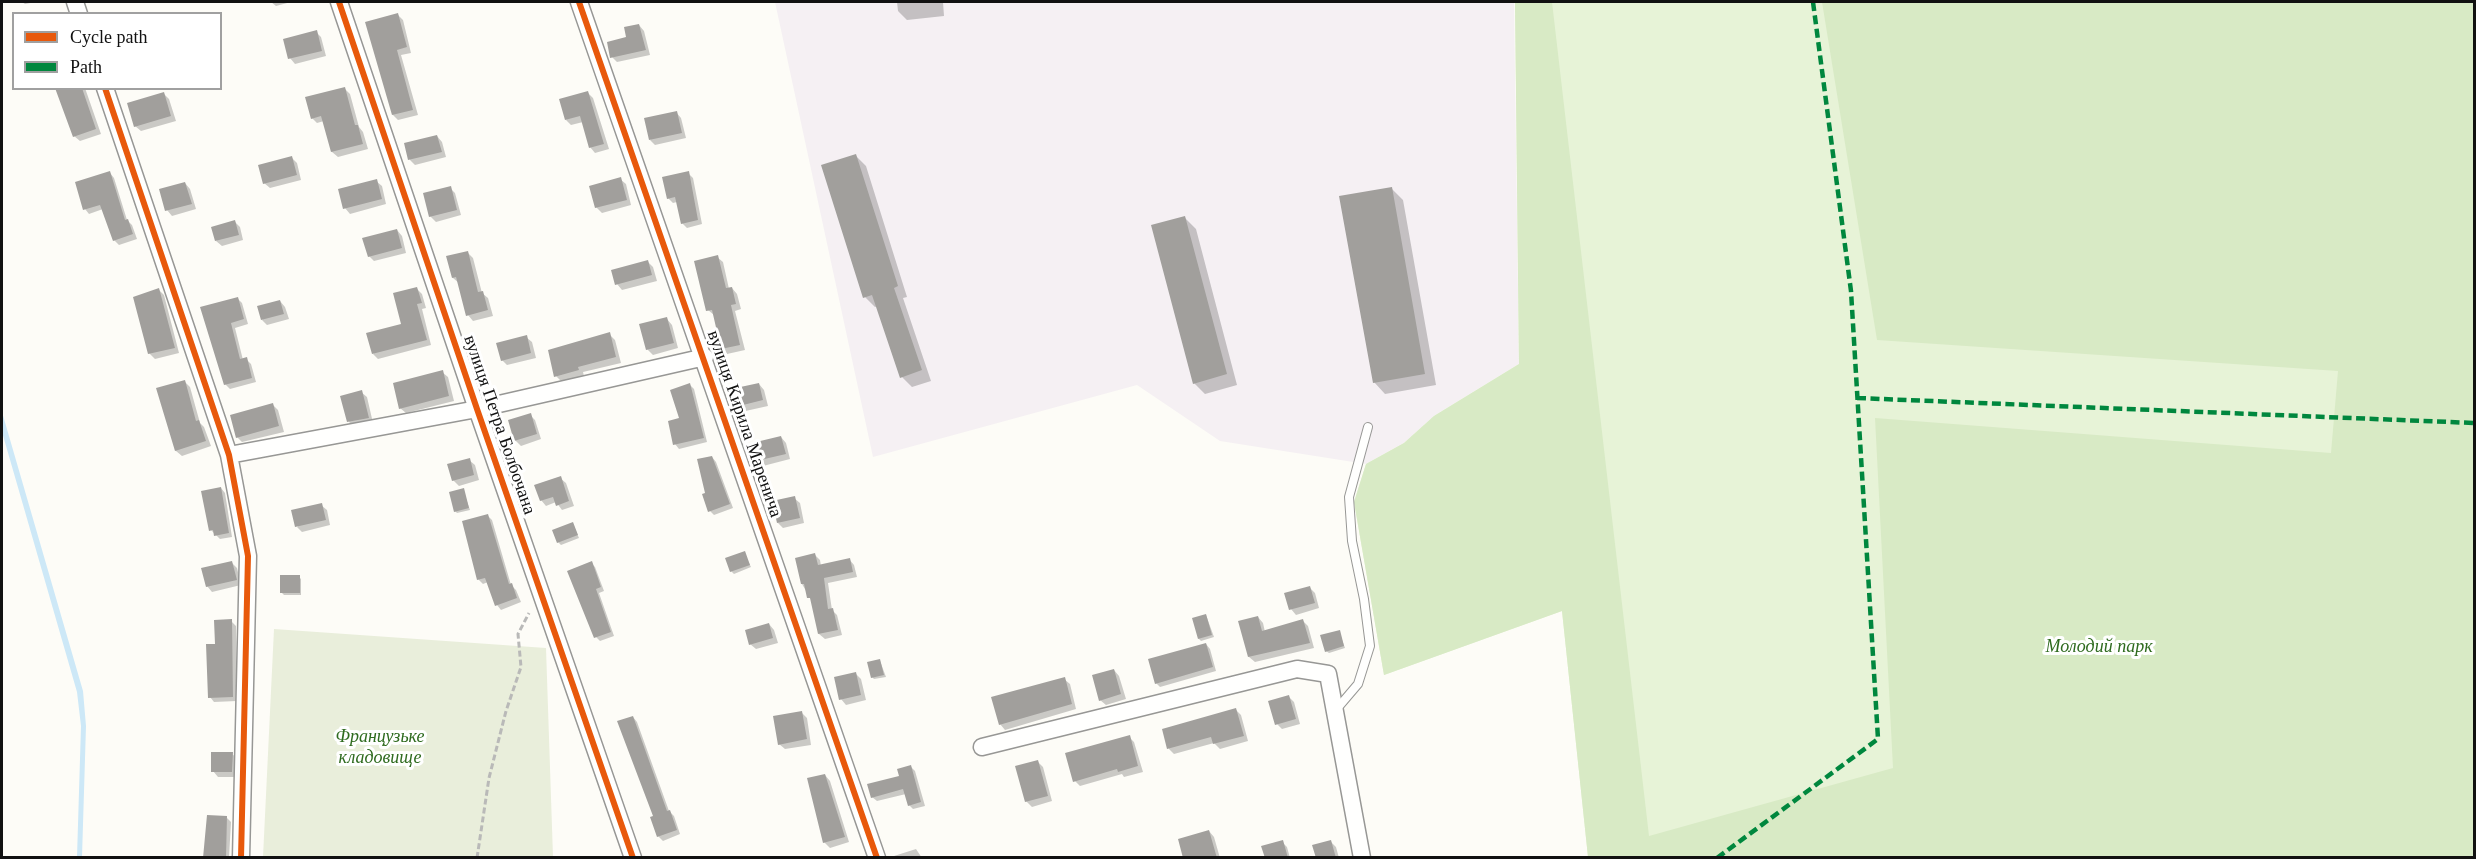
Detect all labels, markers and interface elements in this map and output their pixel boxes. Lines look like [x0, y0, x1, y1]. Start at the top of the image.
legend [12, 12, 222, 90]
text: Cycle path [70, 27, 147, 47]
text: Path [70, 57, 102, 77]
street label: вулиця Кирила Маренича [702, 328, 786, 520]
street label: вулиця Петра Болбочана [458, 333, 540, 517]
park label: Молодий парк [2045, 636, 2153, 658]
park label: Французьке кладовище [335, 726, 425, 768]

